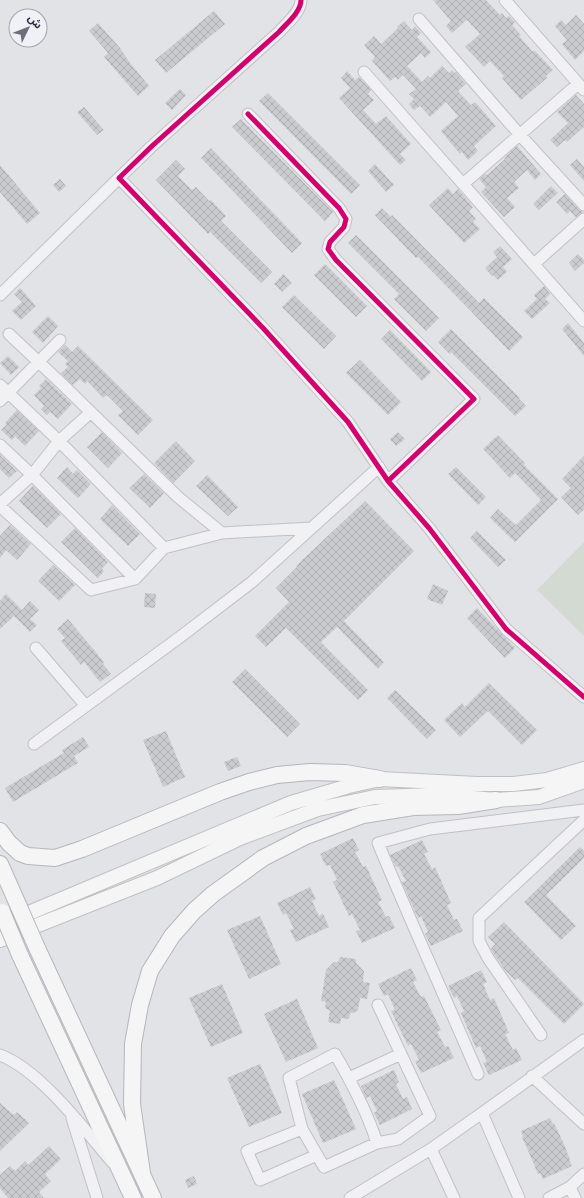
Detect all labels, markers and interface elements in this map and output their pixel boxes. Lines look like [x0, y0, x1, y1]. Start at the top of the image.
north arrow [8, 8, 48, 48]
text: ش [24, 10, 46, 32]

